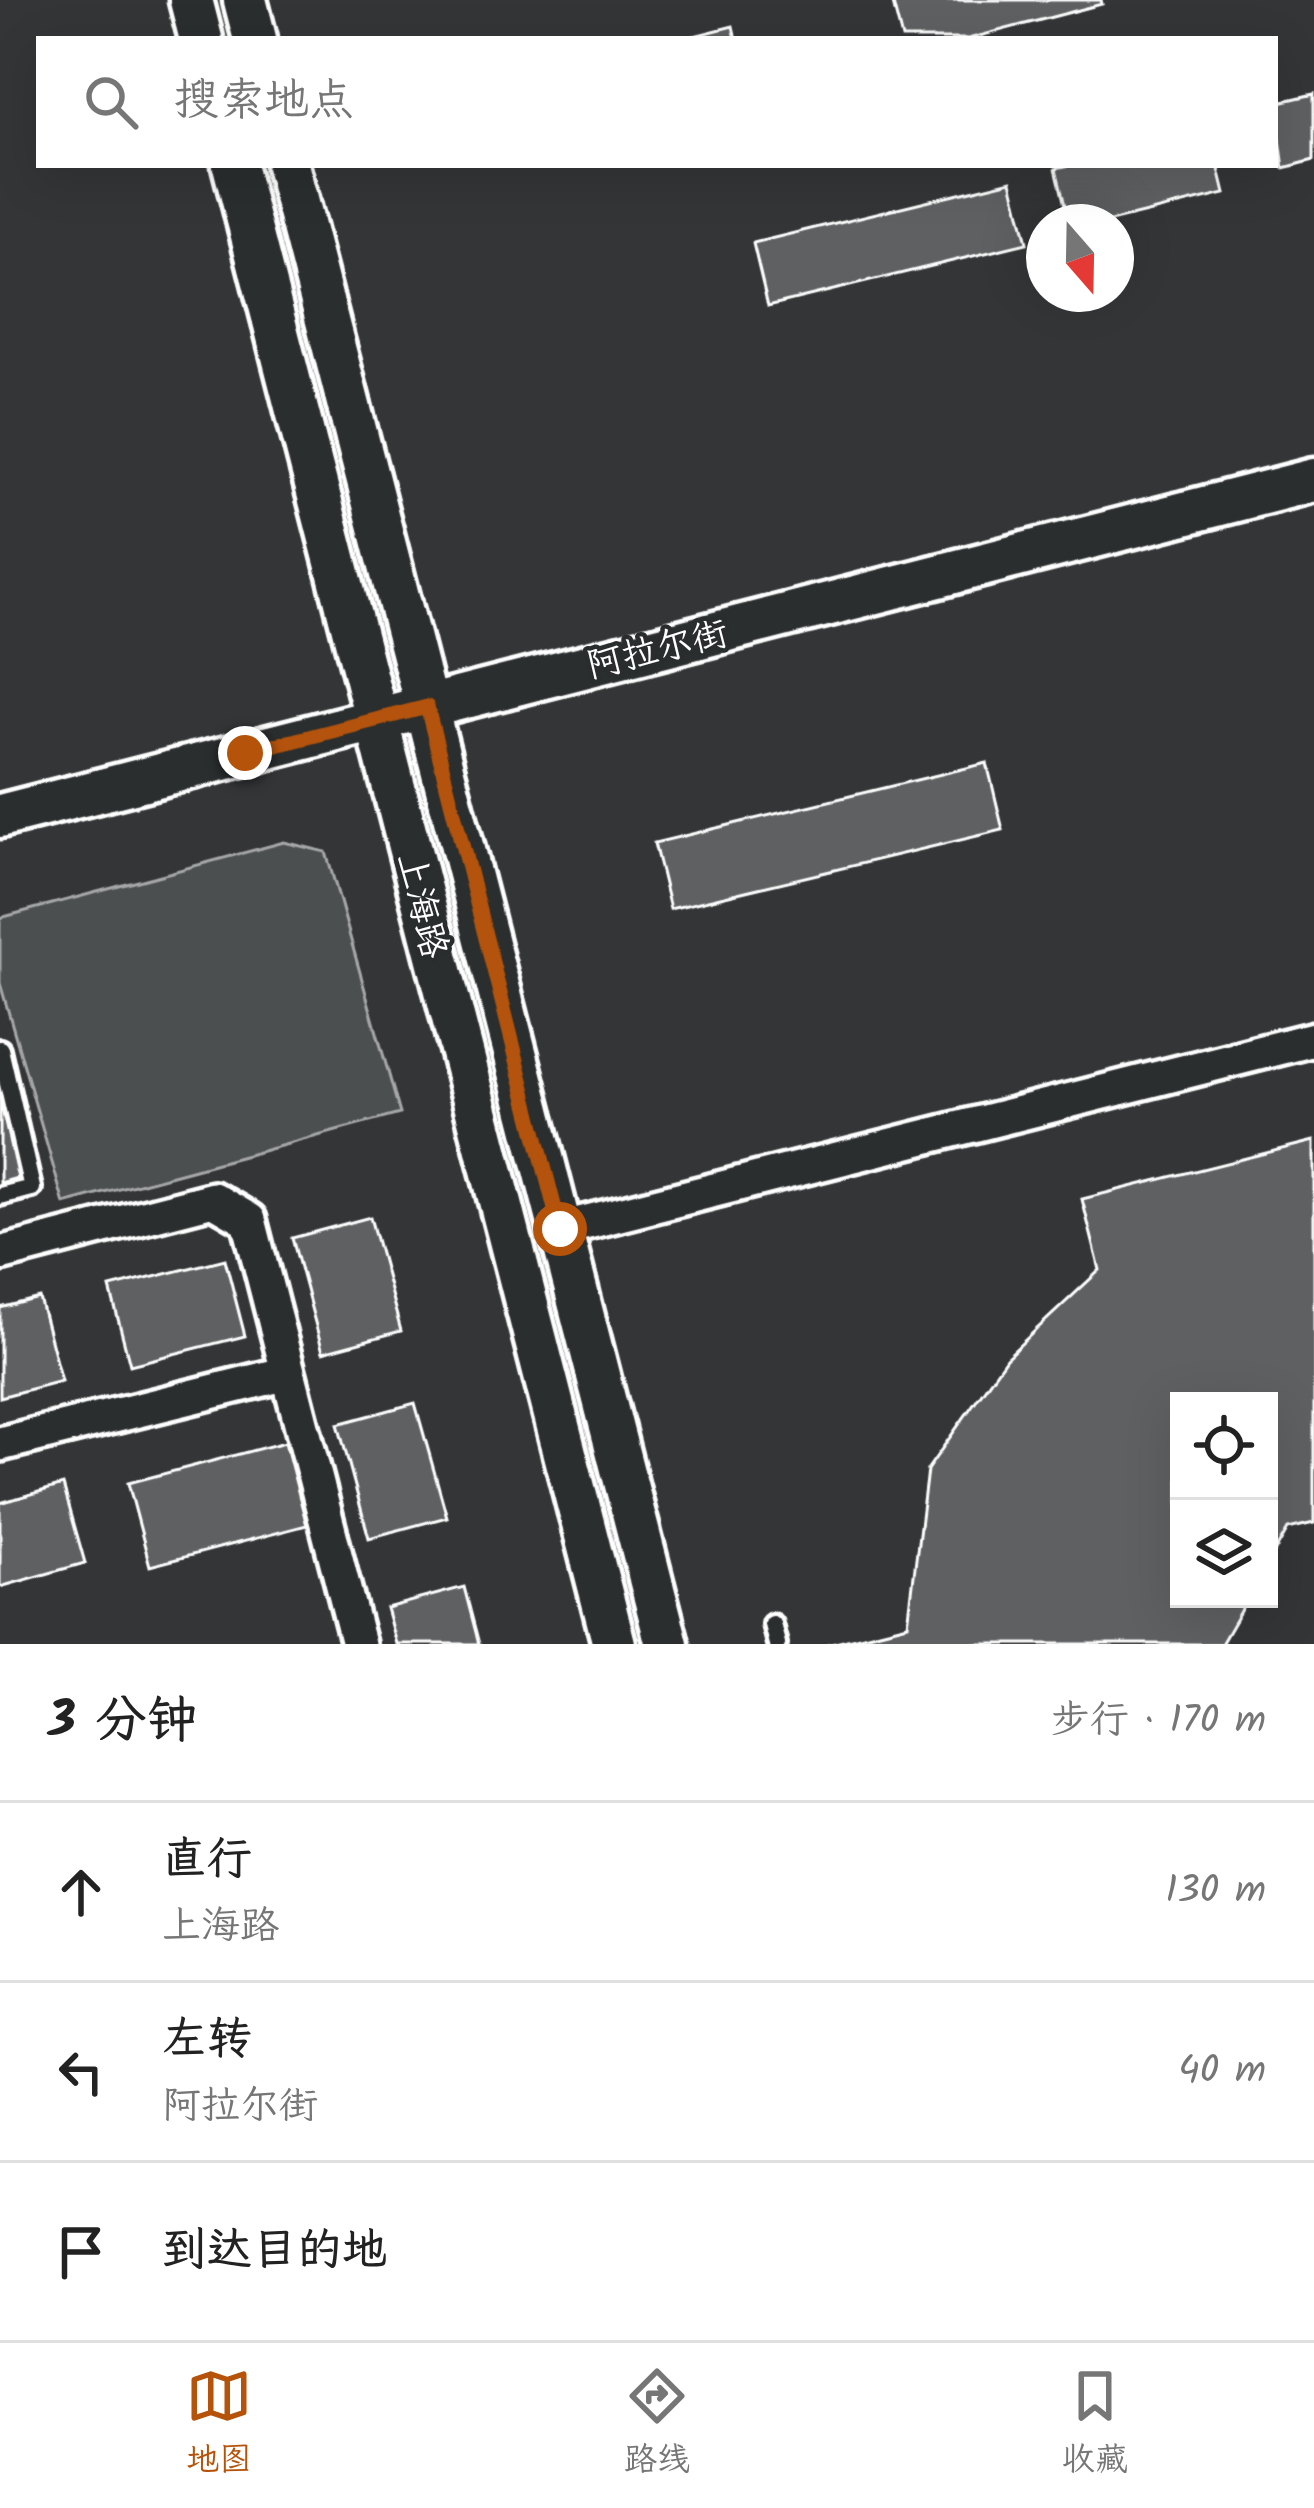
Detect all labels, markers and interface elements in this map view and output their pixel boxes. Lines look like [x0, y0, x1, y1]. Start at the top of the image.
search box [36, 36, 1278, 168]
text: 搜索地点 [174, 66, 354, 138]
icon: search [78, 69, 144, 135]
north arrow [1026, 204, 1134, 312]
street label: 阿拉尔街 [581, 606, 735, 696]
route end [218, 726, 272, 780]
street label: 上海路 [380, 847, 461, 965]
route start [533, 1202, 587, 1256]
map controls [1170, 1392, 1278, 1608]
button: locate [1170, 1392, 1278, 1500]
button: layers [1170, 1500, 1278, 1608]
text: 3 分钟 [48, 1682, 198, 1763]
text: 步行 · 170 m [1051, 1691, 1266, 1753]
text: 直行 [162, 1825, 252, 1897]
icon: ahead [48, 1859, 114, 1925]
text: 130 m [1165, 1861, 1266, 1923]
text: 上海路 [162, 1897, 279, 1959]
text: 左转 [162, 2005, 252, 2077]
icon: left [48, 2039, 114, 2105]
text: 40 m [1178, 2041, 1266, 2103]
text: 阿拉尔街 [162, 2077, 318, 2139]
text: 到达目的地 [162, 2216, 387, 2288]
icon: arrive [48, 2219, 114, 2285]
tab: 地图 [186, 2363, 252, 2488]
tab: 路线 [624, 2363, 690, 2488]
tab: 收藏 [1062, 2363, 1128, 2488]

